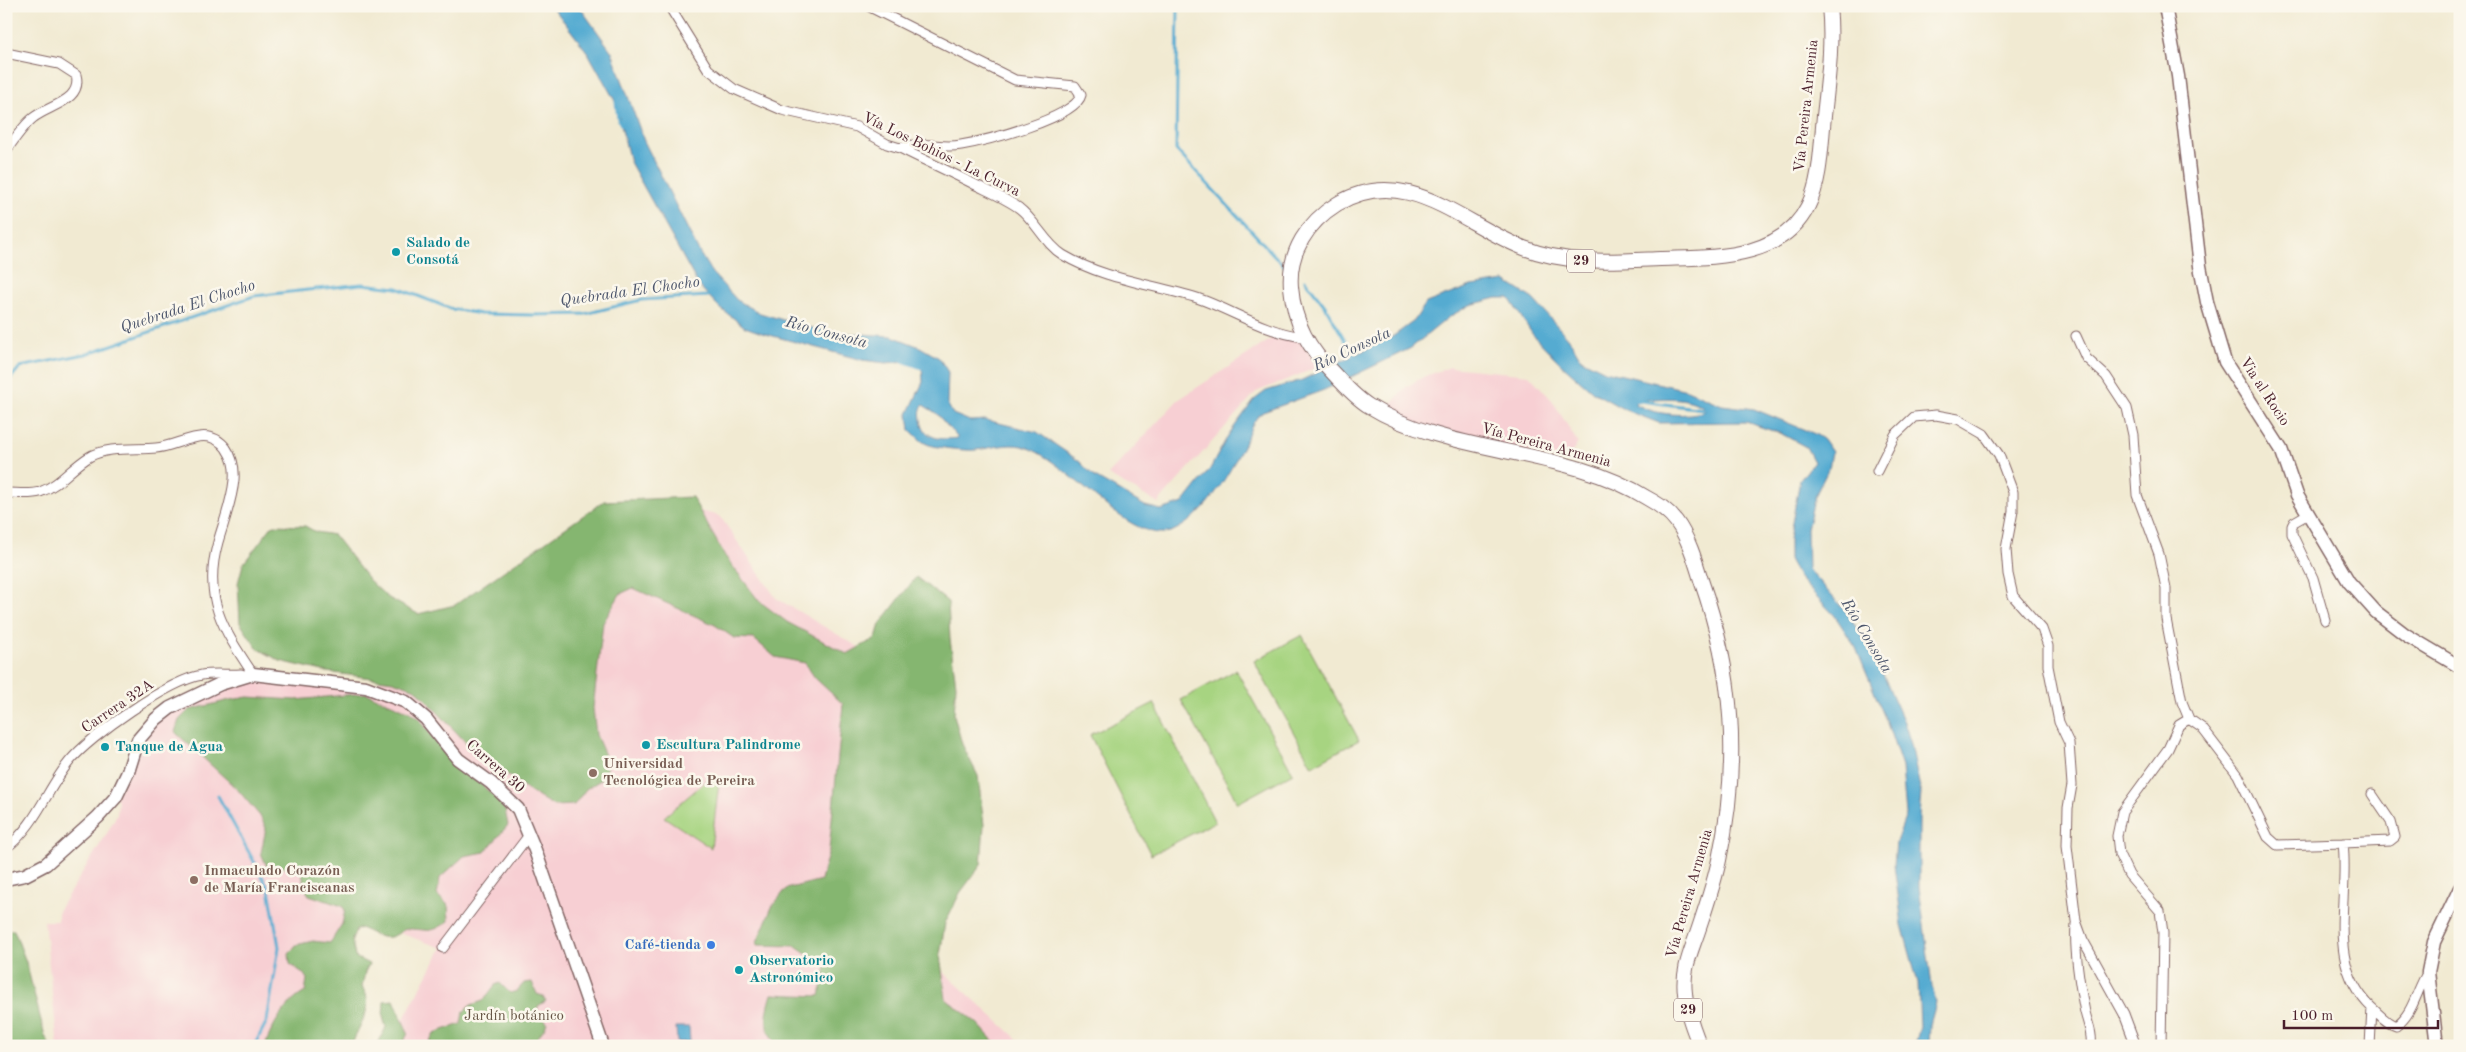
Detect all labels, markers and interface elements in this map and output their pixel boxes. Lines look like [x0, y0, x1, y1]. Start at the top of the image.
street label: Vía Pereira Armenia [1793, 38, 1822, 173]
street label: Vía Los Bohios - La Curva [860, 110, 1023, 200]
place label: Salado de Consotá [406, 236, 470, 268]
marker: Salado de Consotá [390, 246, 402, 258]
road number: 29 [1567, 250, 1595, 272]
water label: Quebrada El Chocho [559, 274, 701, 310]
water label: Quebrada El Chocho [119, 278, 257, 336]
water label: Río Consota [782, 314, 869, 352]
water label: Río Consota [1310, 325, 1394, 375]
street label: Via al Rocio [2236, 355, 2292, 429]
street label: Vía Pereira Armenia [1479, 421, 1613, 471]
water label: Río Consota [1837, 595, 1895, 676]
street label: Carrera 32A [79, 677, 157, 737]
street label: Carrera 30 [463, 738, 527, 796]
place label: Escultura Palindrome [656, 738, 801, 753]
marker: Escultura Palindrome [640, 739, 652, 751]
place label: Tanque de Agua [115, 740, 224, 755]
marker: Tanque de Agua [99, 741, 111, 753]
place label: Universidad Tecnológica de Pereira [603, 757, 755, 789]
marker: Universidad Tecnológica de Pereira [587, 767, 599, 779]
street label: Vía Pereira Armenia [1664, 827, 1716, 960]
place label: Inmaculado Corazón de María Franciscanas [204, 864, 355, 896]
marker: Inmaculado Corazón de María Franciscanas [188, 874, 200, 886]
place label: Café-tienda [625, 938, 701, 953]
marker: Café-tienda [705, 939, 717, 951]
place label: Observatorio Astronómico [749, 954, 834, 986]
marker: Observatorio Astronómico [733, 964, 745, 976]
scale bar [2284, 997, 2437, 1029]
road number: 29 [1674, 998, 1702, 1022]
park label: Jardín botánico [464, 1009, 564, 1024]
text: 100 m [2291, 1009, 2333, 1024]

